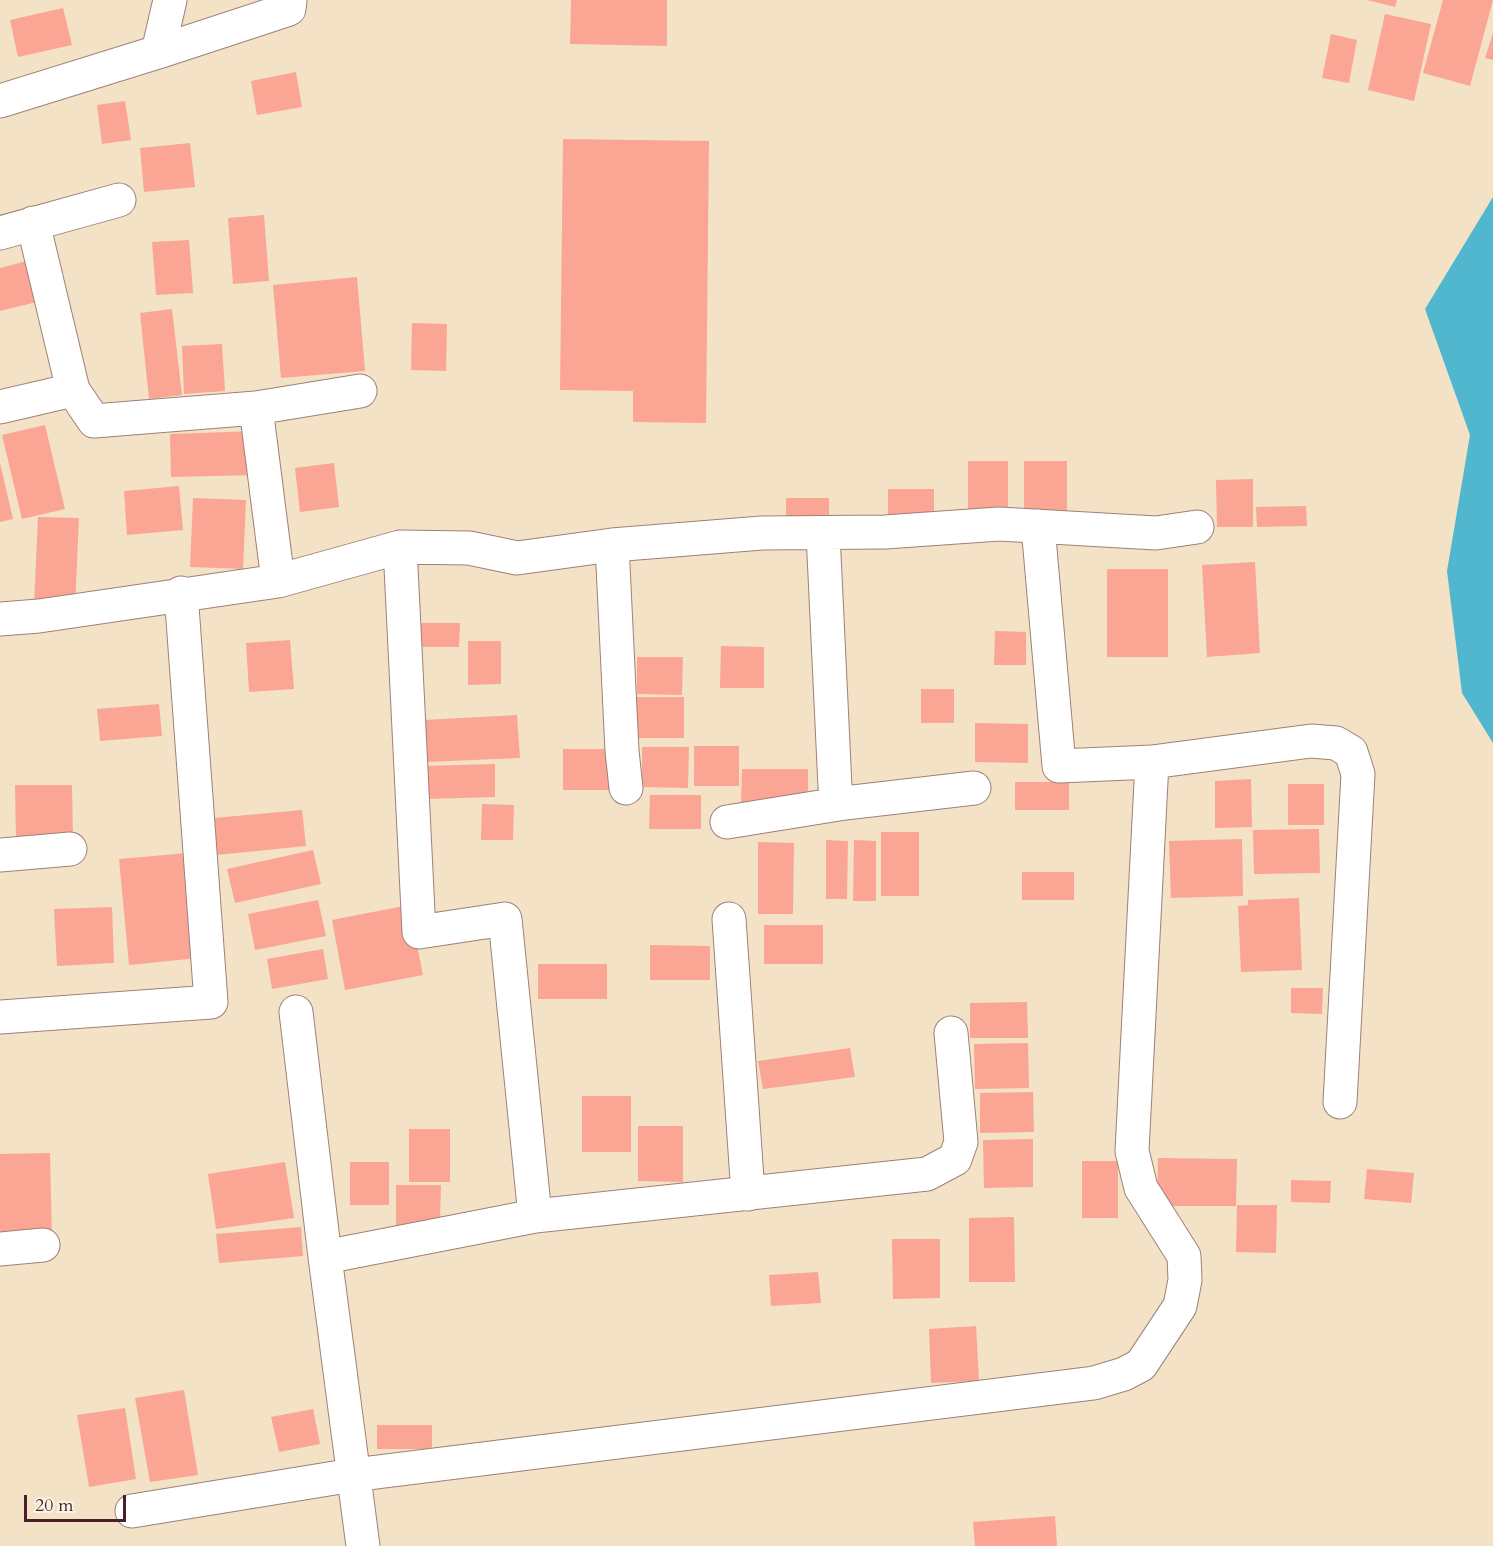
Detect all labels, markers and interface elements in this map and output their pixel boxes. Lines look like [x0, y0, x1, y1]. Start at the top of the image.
scale bar [27, 1483, 129, 1521]
text: 20 m [35, 1493, 74, 1518]

